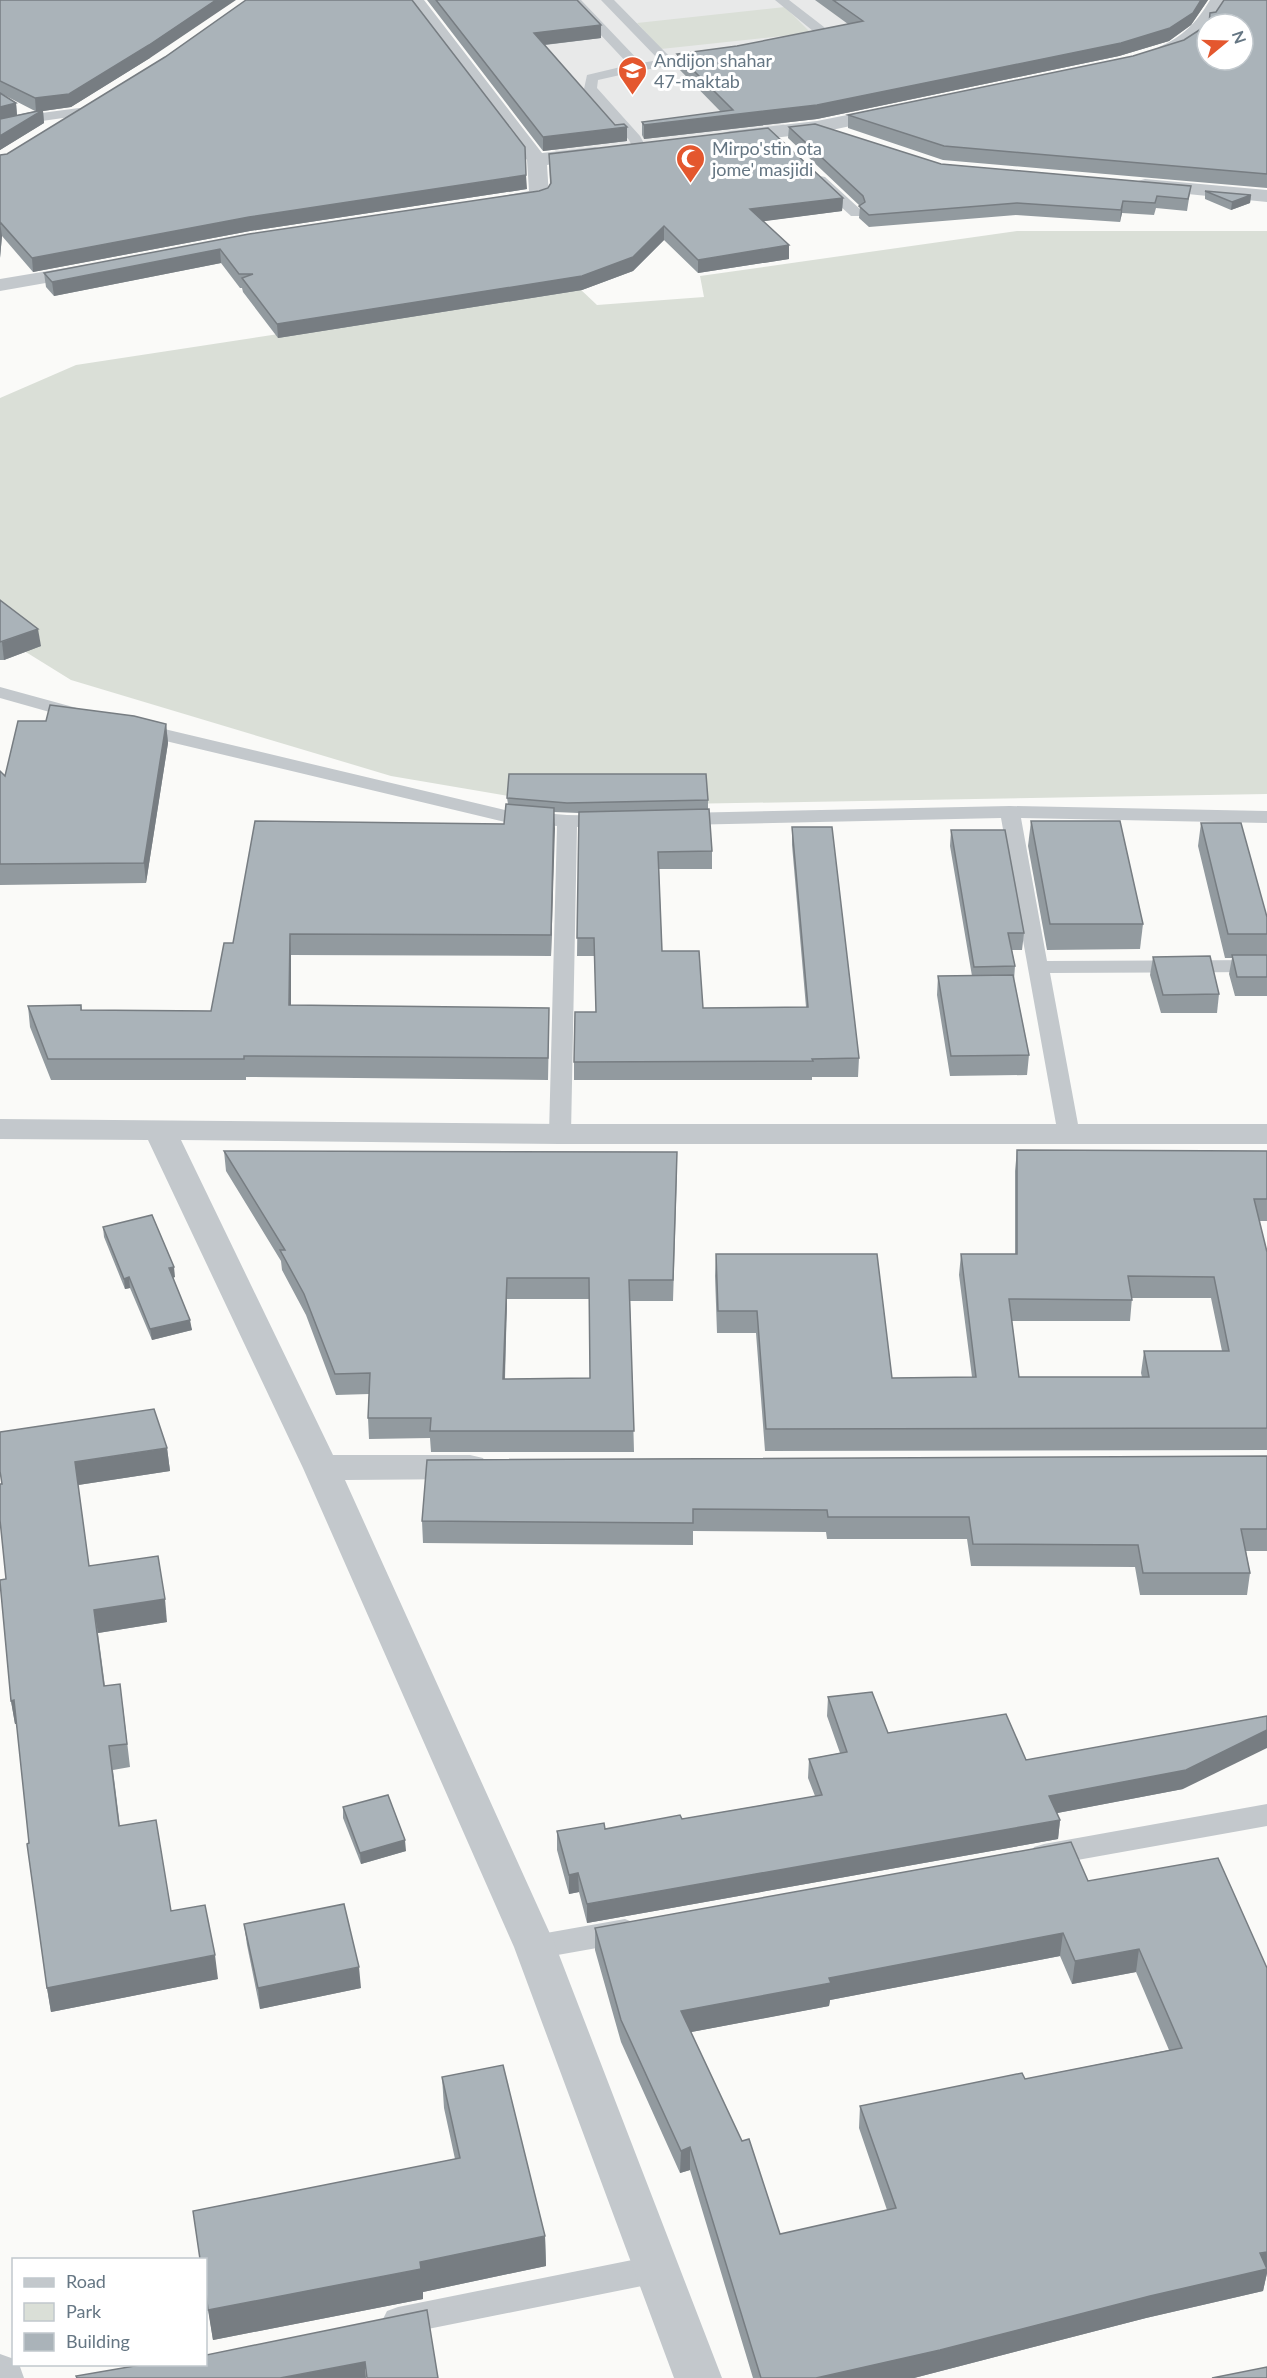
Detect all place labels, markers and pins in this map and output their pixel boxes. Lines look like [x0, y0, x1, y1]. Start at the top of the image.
place label: Andijon shahar 47-maktab [654, 49, 773, 92]
school or university icon: Andijon shahar 47-maktab [617, 54, 649, 96]
place label: Mirpo'stin ota jome' masjidi [711, 137, 822, 180]
mosque icon: Mirpo'stin ota jome' masjidi [675, 142, 707, 184]

